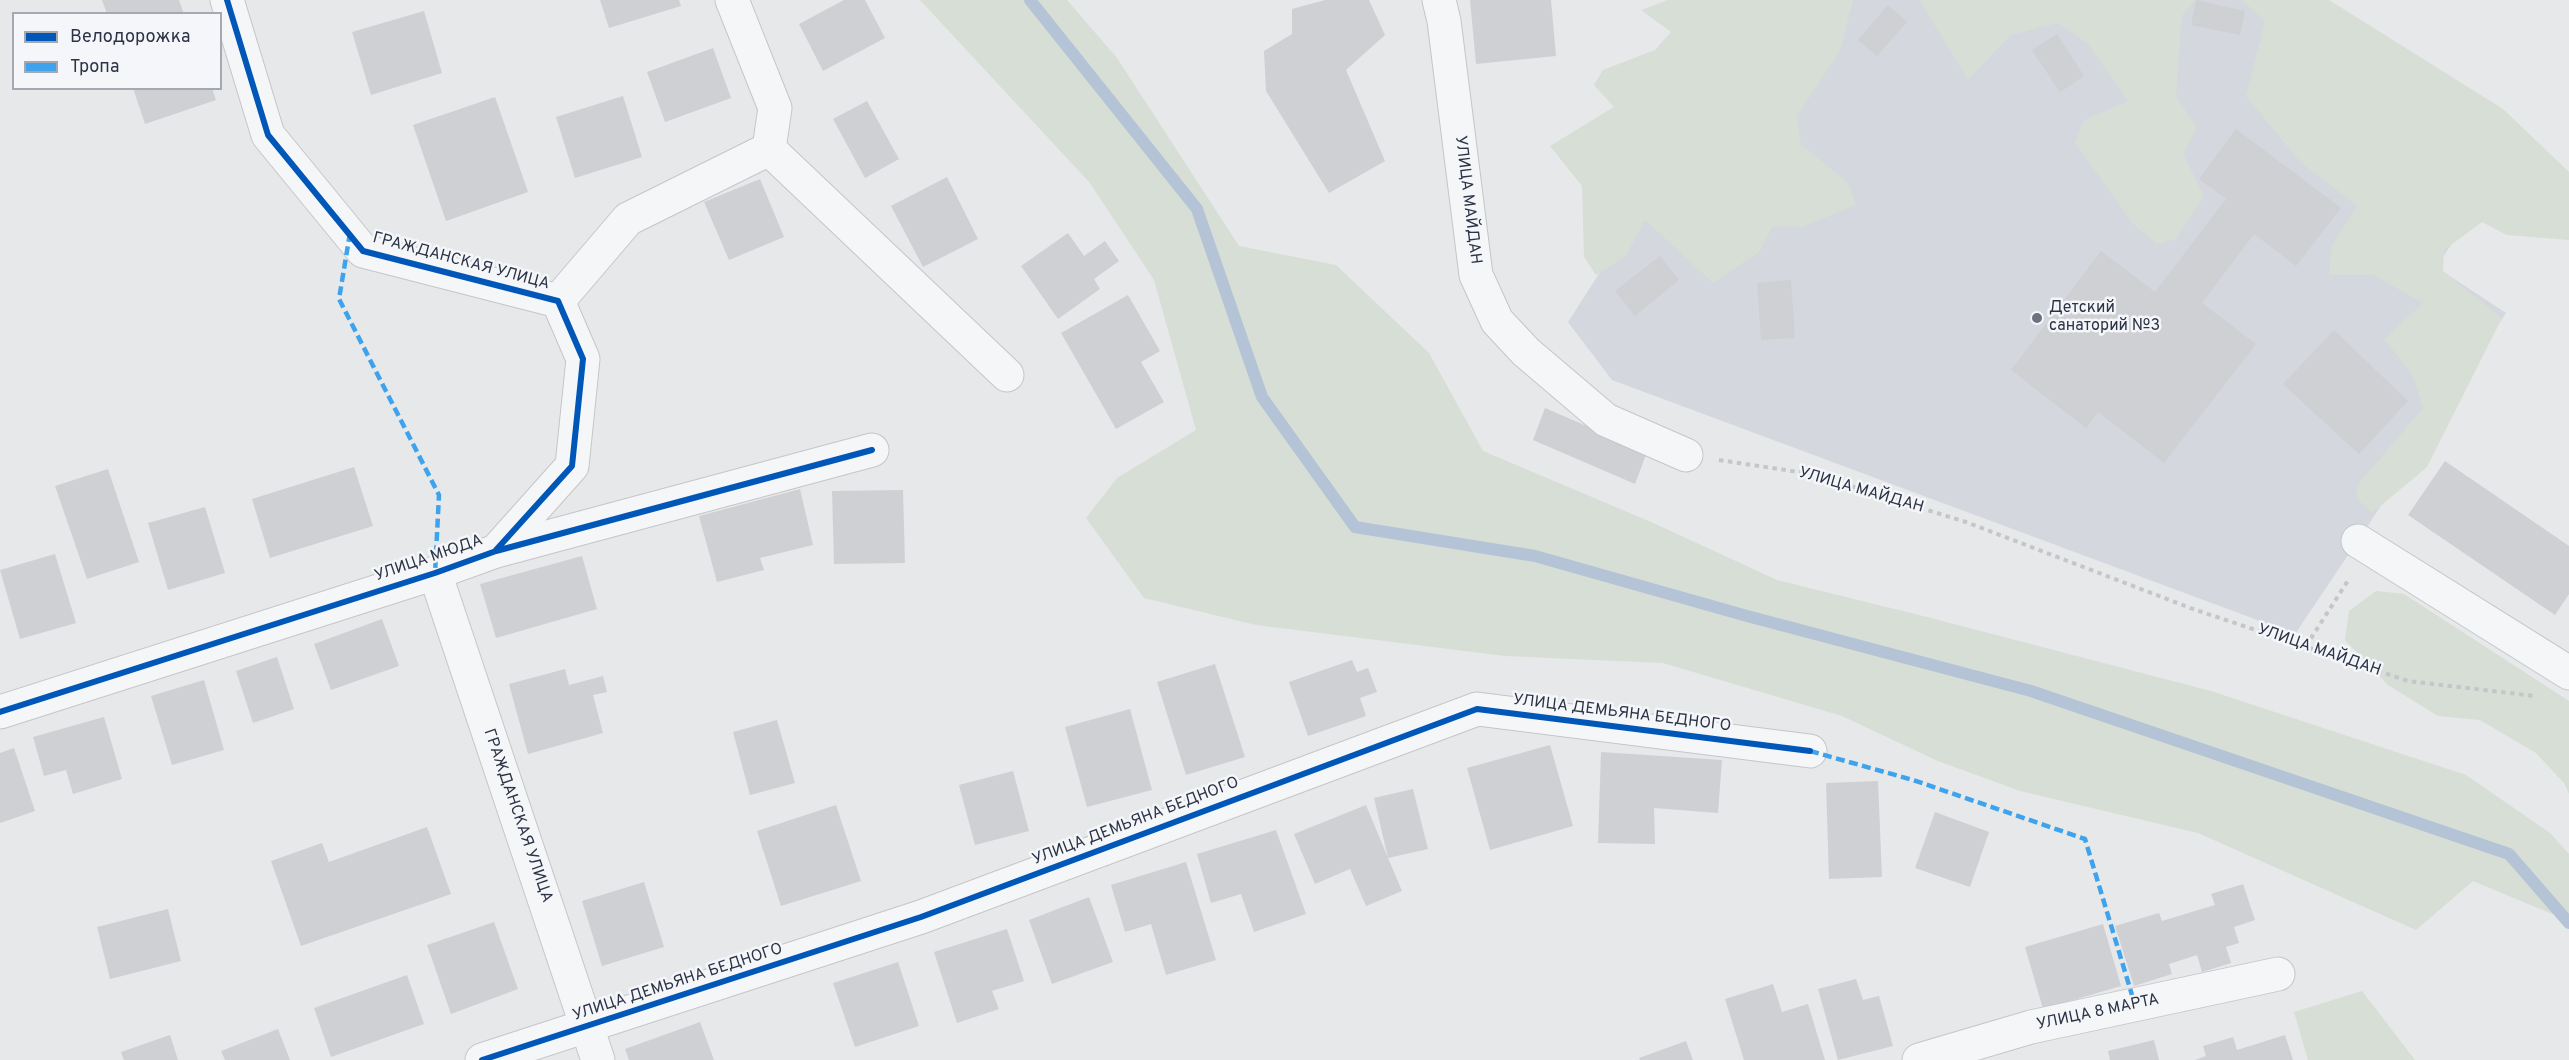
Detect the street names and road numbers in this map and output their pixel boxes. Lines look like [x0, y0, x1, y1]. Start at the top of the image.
street label: УЛИЦА МАЙДАН [1450, 135, 1484, 265]
street label: ГРАЖДАНСКАЯ УЛИЦА [370, 229, 552, 295]
street label: УЛИЦА МАЙДАН [1796, 464, 1926, 518]
street label: УЛИЦА МЮДА [372, 532, 486, 586]
street label: УЛИЦА МАЙДАН [2255, 621, 2383, 681]
street label: УЛИЦА ДЕМЬЯНА БЕДНОГО [1512, 691, 1732, 737]
street label: ГРАЖДАНСКАЯ УЛИЦА [478, 727, 556, 905]
street label: УЛИЦА ДЕМЬЯНА БЕДНОГО [1030, 774, 1242, 870]
street label: УЛИЦА ДЕМЬЯНА БЕДНОГО [571, 940, 785, 1026]
street label: УЛИЦА 8 МАРТА [2035, 991, 2161, 1035]

